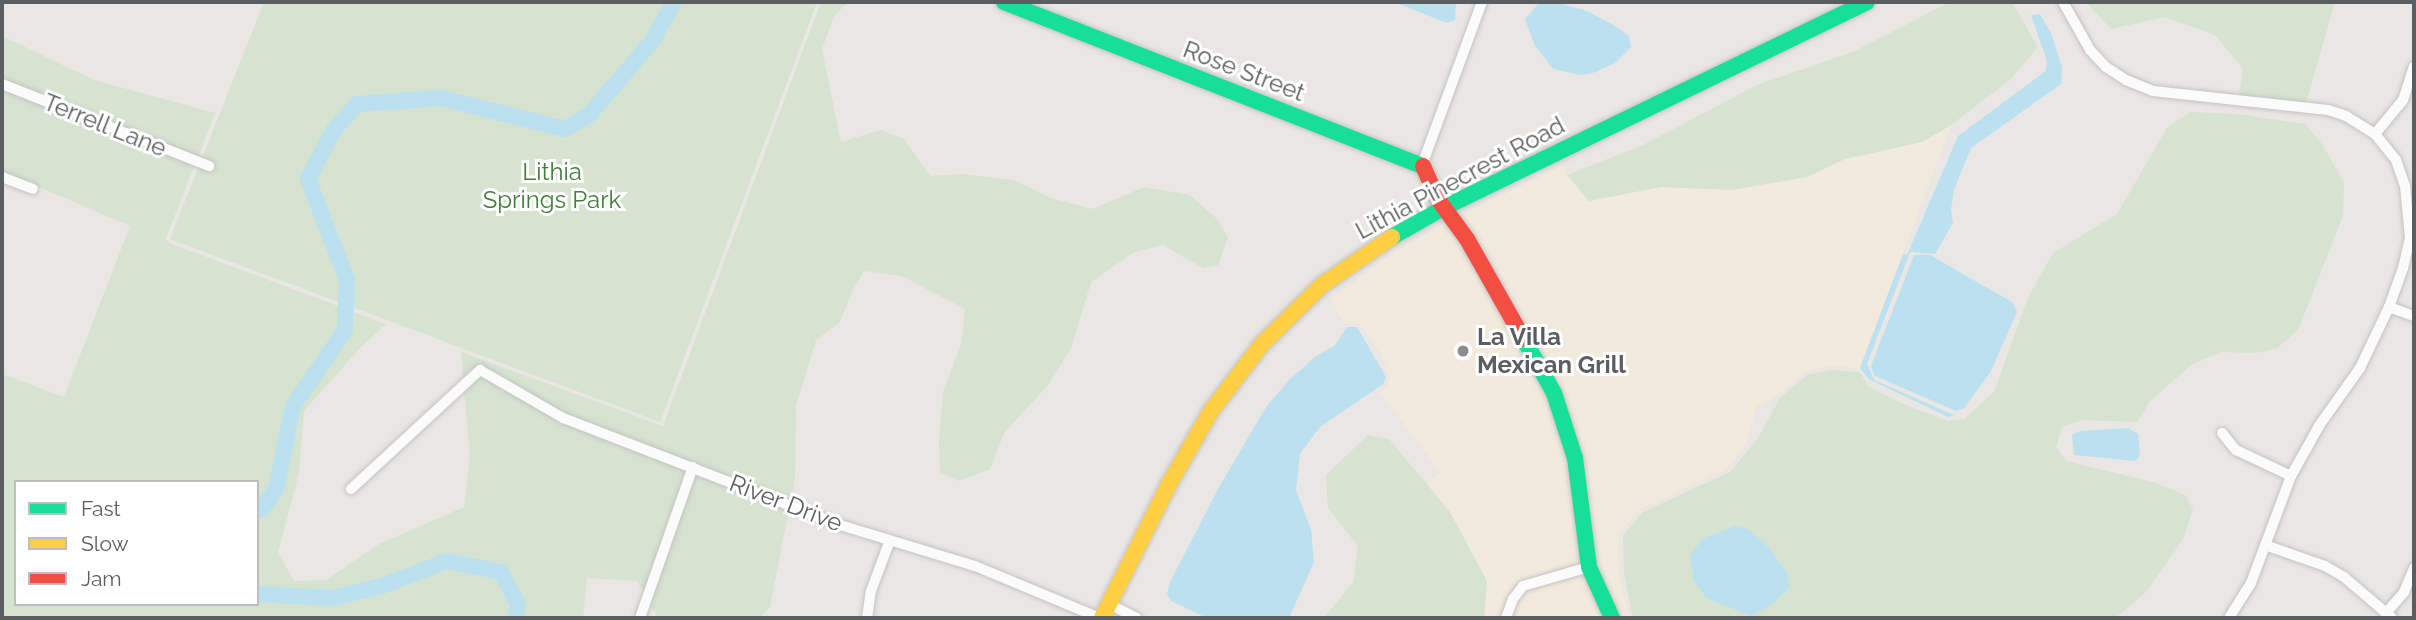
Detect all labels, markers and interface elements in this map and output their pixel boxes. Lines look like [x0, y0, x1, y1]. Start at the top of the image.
street label: Rose Street [1179, 35, 1309, 107]
street label: Terrell Lane [39, 87, 171, 163]
street label: Lithia Pinecrest Road [1351, 111, 1569, 245]
park label: Lithia Springs Park [483, 158, 621, 214]
place label: La Villa Mexican Grill [1477, 323, 1626, 379]
marker: La Villa Mexican Grill [1455, 343, 1471, 359]
street label: River Drive [725, 468, 847, 538]
legend [14, 480, 259, 606]
text: Fast [81, 496, 121, 521]
text: Slow [81, 531, 129, 556]
text: Jam [81, 566, 122, 591]

